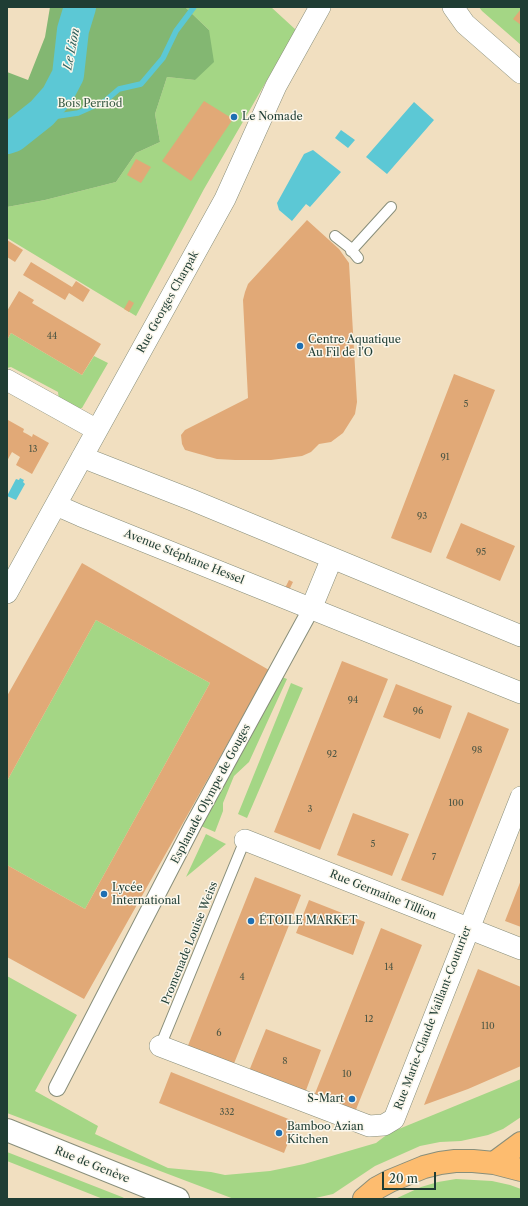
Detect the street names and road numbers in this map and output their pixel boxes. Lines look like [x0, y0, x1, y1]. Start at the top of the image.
street label: Rue Georges Charpak [134, 249, 202, 355]
street label: Avenue Stéphane Hessel [122, 527, 246, 587]
street label: Esplanade Olympe de Gouges [169, 722, 253, 866]
street label: Rue Germaine Tillion [328, 868, 438, 922]
street label: Promenade Louise Weiss [159, 880, 221, 1006]
street label: Rue Marie-Claude Vaillant-Couturier [392, 924, 474, 1112]
street label: Rue de Genève [53, 1144, 131, 1186]

